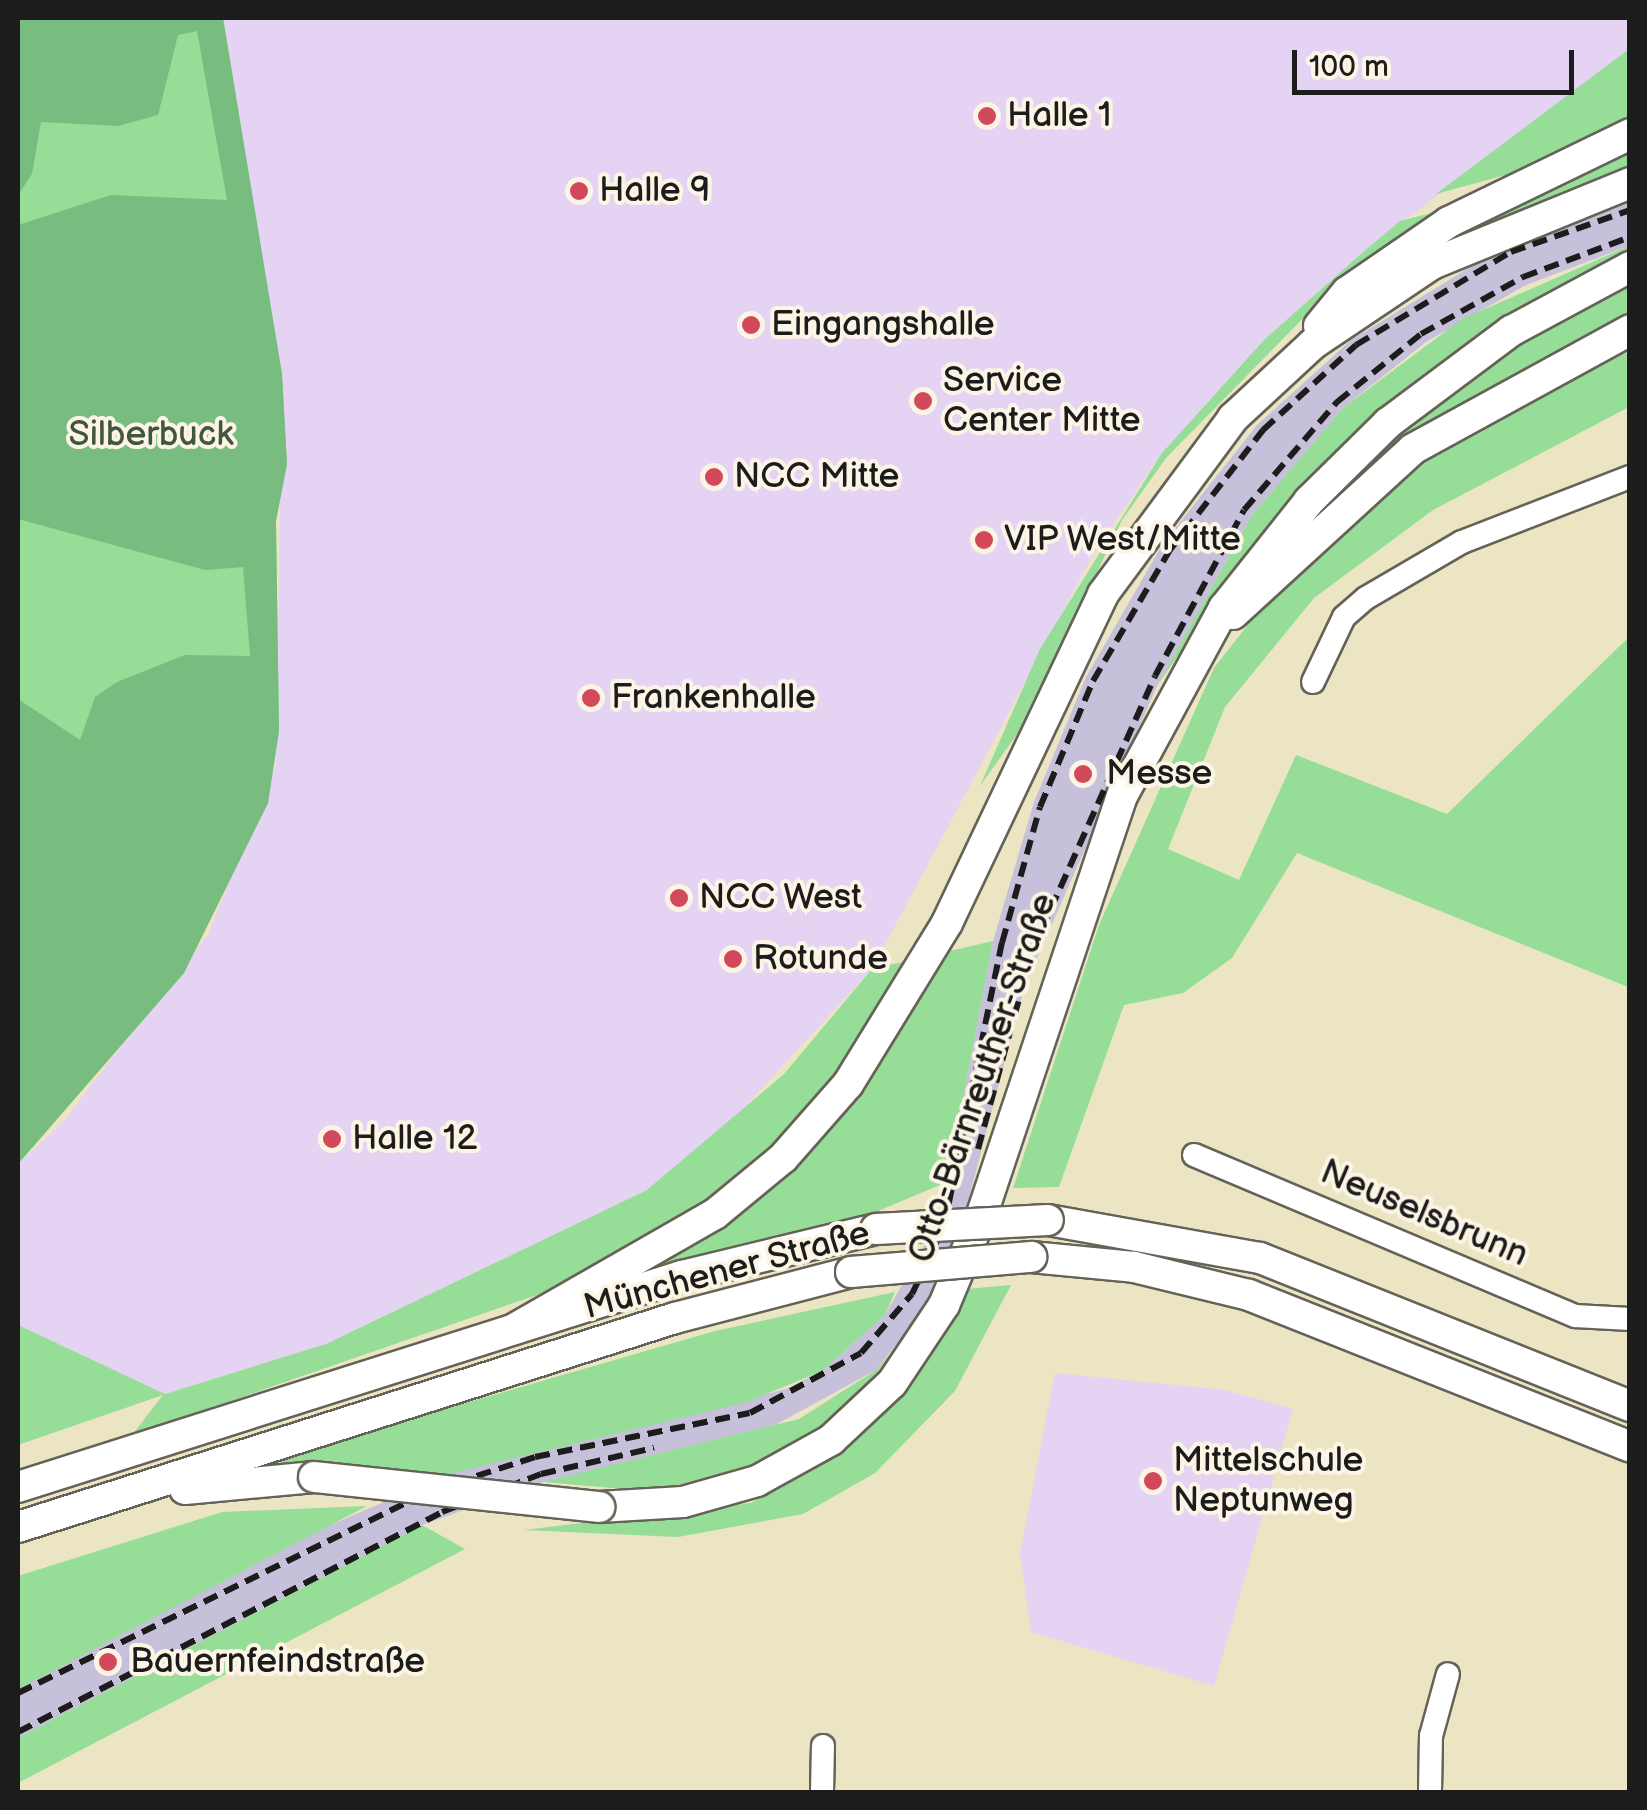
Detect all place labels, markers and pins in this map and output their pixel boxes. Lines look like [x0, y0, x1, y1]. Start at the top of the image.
place label: Halle 1 [1007, 95, 1112, 137]
marker: Halle 1 [976, 105, 998, 127]
place label: Halle 9 [599, 170, 710, 212]
marker: Halle 9 [568, 180, 590, 202]
place label: Eingangshalle [771, 304, 995, 346]
marker: Eingangshalle [740, 314, 762, 336]
place label: Service Center Mitte [943, 360, 1141, 442]
marker: Service Center Mitte [912, 390, 934, 412]
place label: NCC Mitte [734, 456, 899, 498]
marker: NCC Mitte [703, 466, 725, 488]
place label: VIP West/Mitte [1004, 519, 1242, 561]
marker: VIP West/Mitte [973, 529, 995, 551]
place label: Frankenhalle [611, 677, 816, 719]
marker: Frankenhalle [580, 687, 602, 709]
place label: Messe [1106, 753, 1212, 795]
marker: Messe [1070, 761, 1096, 787]
place label: NCC West [699, 877, 863, 919]
marker: NCC West [668, 887, 690, 909]
place label: Rotunde [753, 938, 888, 980]
marker: Rotunde [722, 948, 744, 970]
place label: Halle 12 [352, 1118, 477, 1160]
marker: Halle 12 [321, 1128, 343, 1150]
place label: Mittelschule Neptunweg [1173, 1440, 1363, 1522]
marker: Mittelschule Neptunweg [1142, 1470, 1164, 1492]
place label: Bauernfeindstraße [130, 1641, 425, 1683]
marker: Bauernfeindstraße [95, 1649, 121, 1675]

